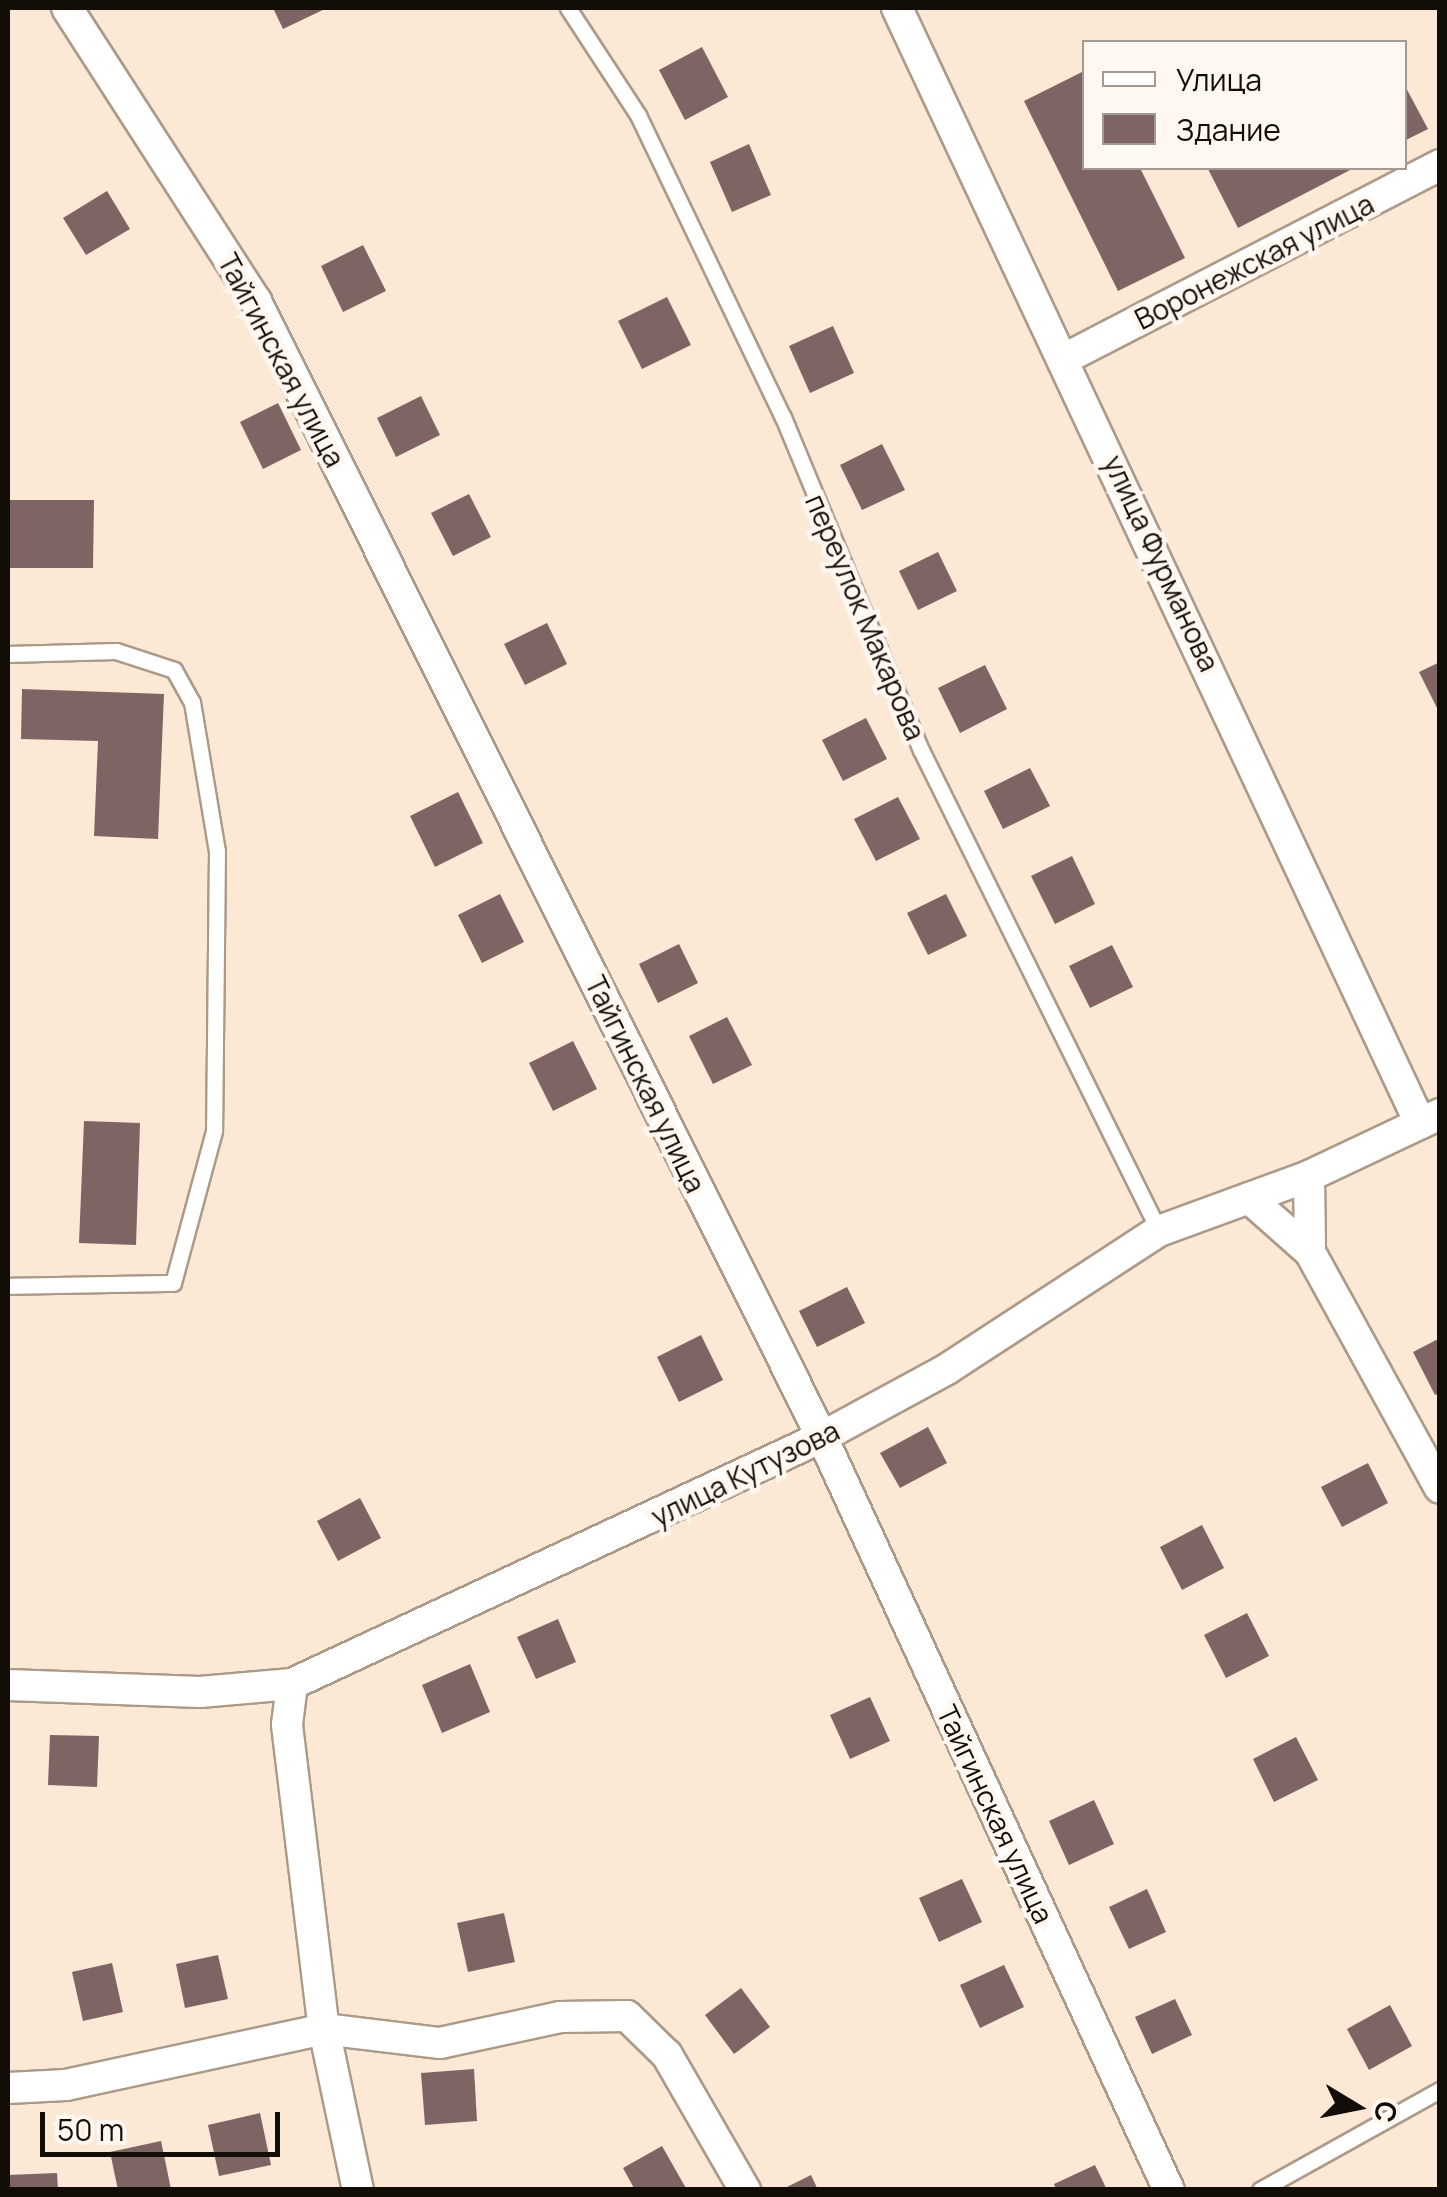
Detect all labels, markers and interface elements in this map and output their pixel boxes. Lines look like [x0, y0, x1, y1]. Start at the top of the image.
legend [1082, 40, 1407, 170]
text: Улица [1176, 59, 1262, 100]
text: Здание [1176, 109, 1281, 150]
street label: Воронежская улица [1129, 186, 1379, 336]
street label: Тайгинская улица [212, 248, 352, 472]
street label: улица Фурманова [1097, 450, 1227, 676]
street label: переулок Макарова [799, 489, 933, 745]
street label: Тайгинская улица [579, 970, 713, 1198]
street label: улица Кутузова [646, 1413, 844, 1533]
street label: Тайгинская улица [931, 1700, 1061, 1928]
north arrow [1307, 2057, 1407, 2157]
scale bar [45, 2092, 285, 2154]
text: С [1366, 2099, 1407, 2126]
text: 50 m [57, 2109, 124, 2150]

